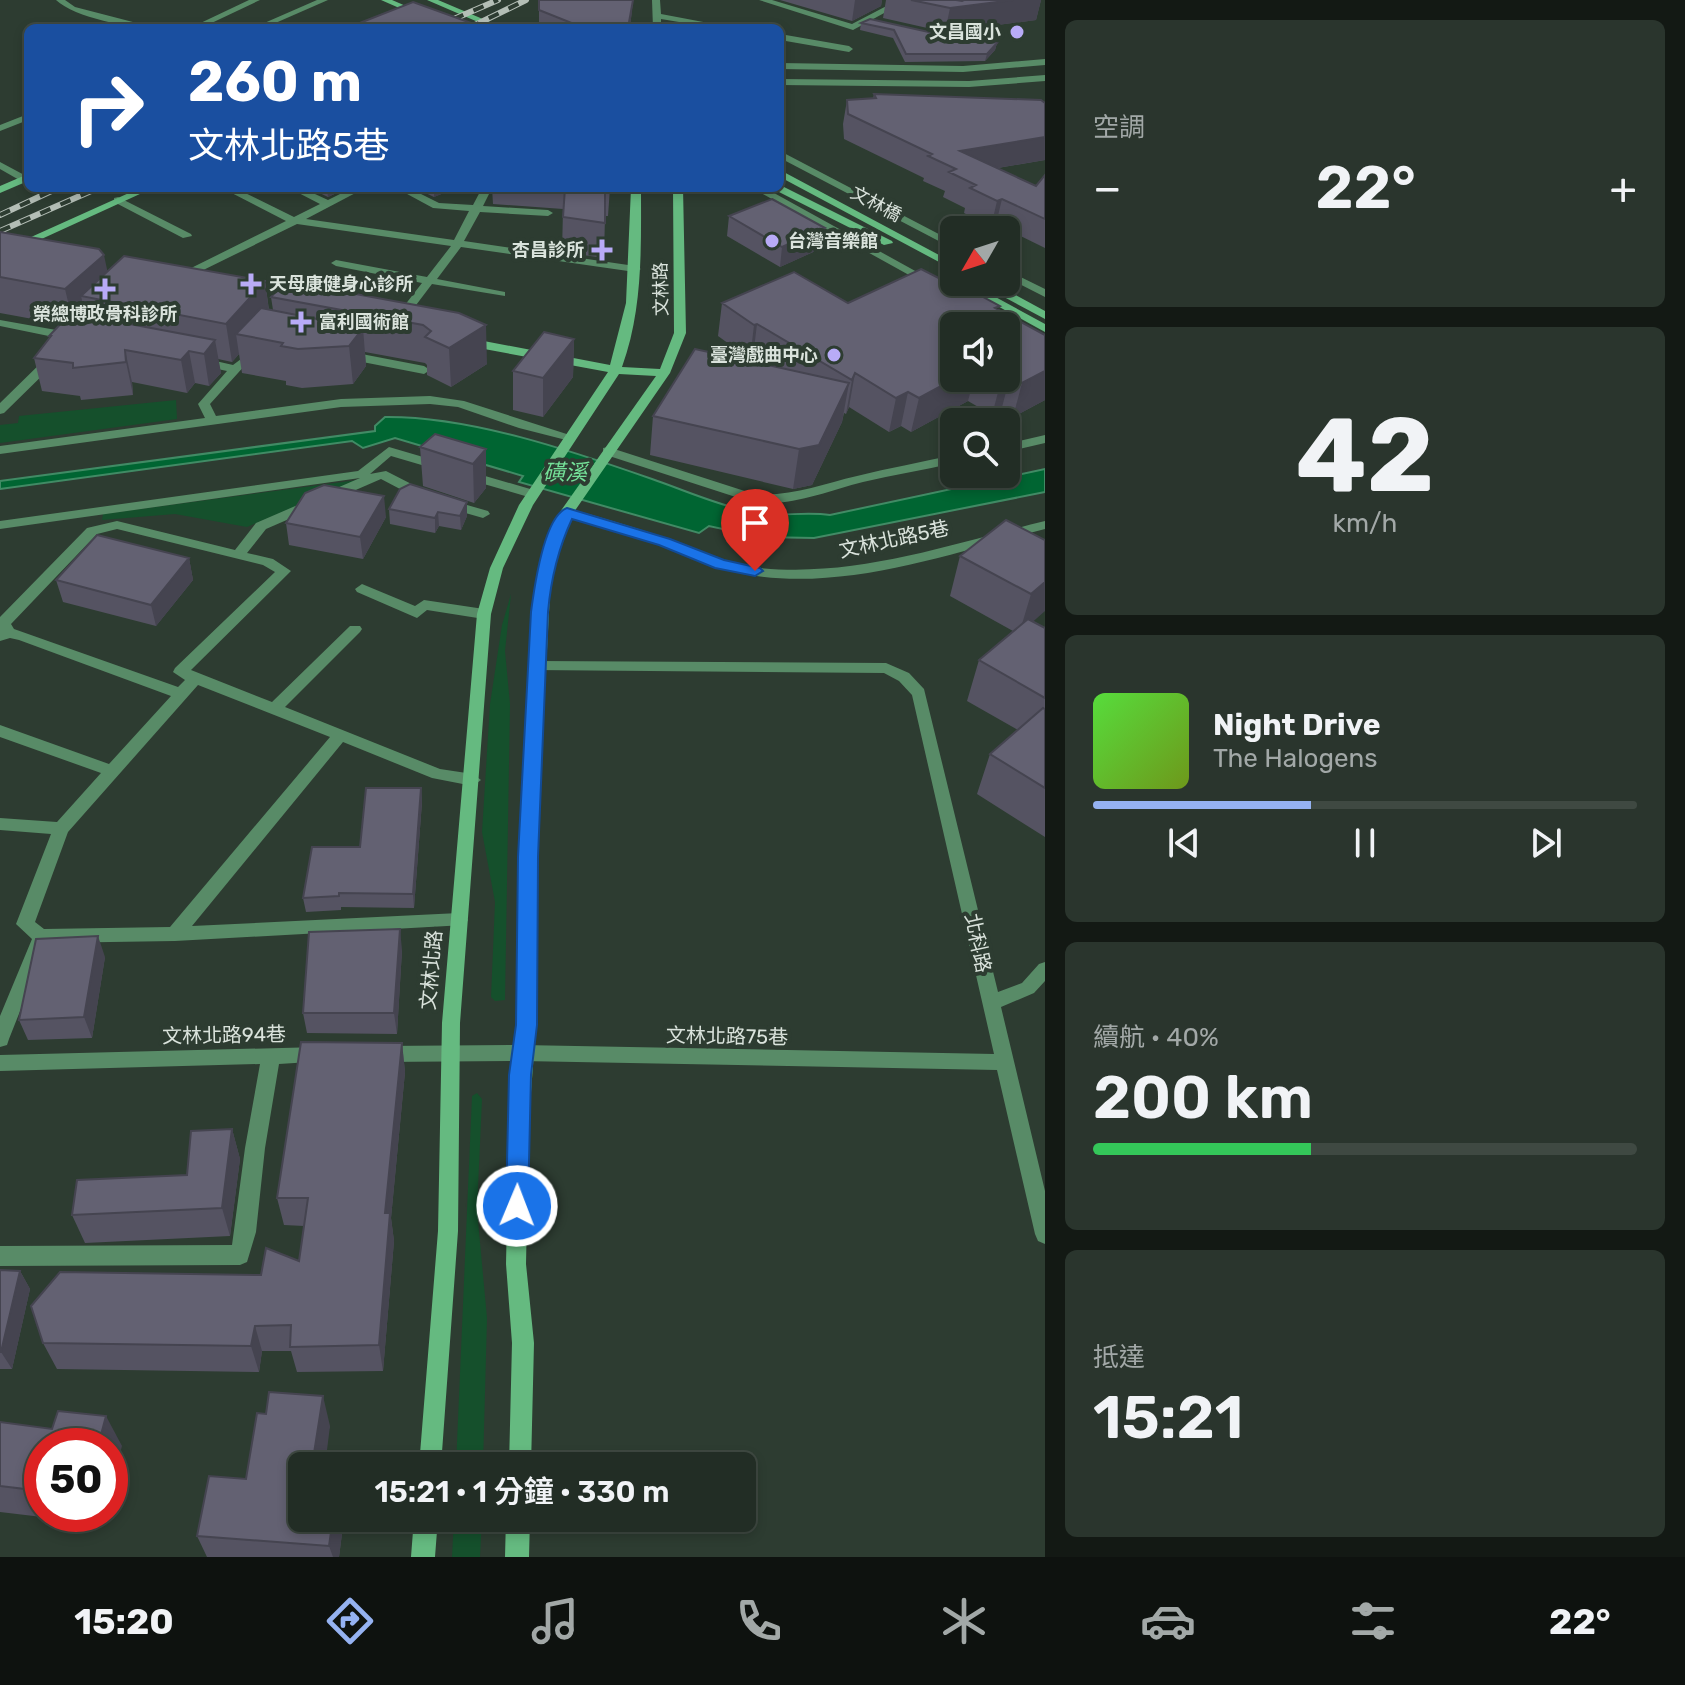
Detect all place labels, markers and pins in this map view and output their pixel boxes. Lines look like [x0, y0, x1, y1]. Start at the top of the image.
place label: 文昌國小 [929, 21, 1001, 43]
marker: 文昌國小 [1008, 23, 1026, 41]
place label: 台灣音樂館 [788, 230, 878, 252]
marker: 台灣音樂館 [763, 232, 781, 250]
place label: 杏昌診所 [512, 239, 584, 261]
marker: 杏昌診所 [591, 239, 613, 261]
marker: 天母康健身心診所 [240, 273, 262, 295]
place label: 天母康健身心診所 [269, 273, 413, 295]
marker: 榮總博政骨科診所 [94, 278, 116, 300]
place label: 榮總博政骨科診所 [33, 303, 177, 325]
marker: 富利國術館 [290, 311, 312, 333]
place label: 富利國術館 [319, 311, 409, 333]
place label: 臺灣戲曲中心 [710, 344, 818, 366]
marker: 臺灣戲曲中心 [825, 346, 843, 364]
pin [721, 489, 789, 571]

